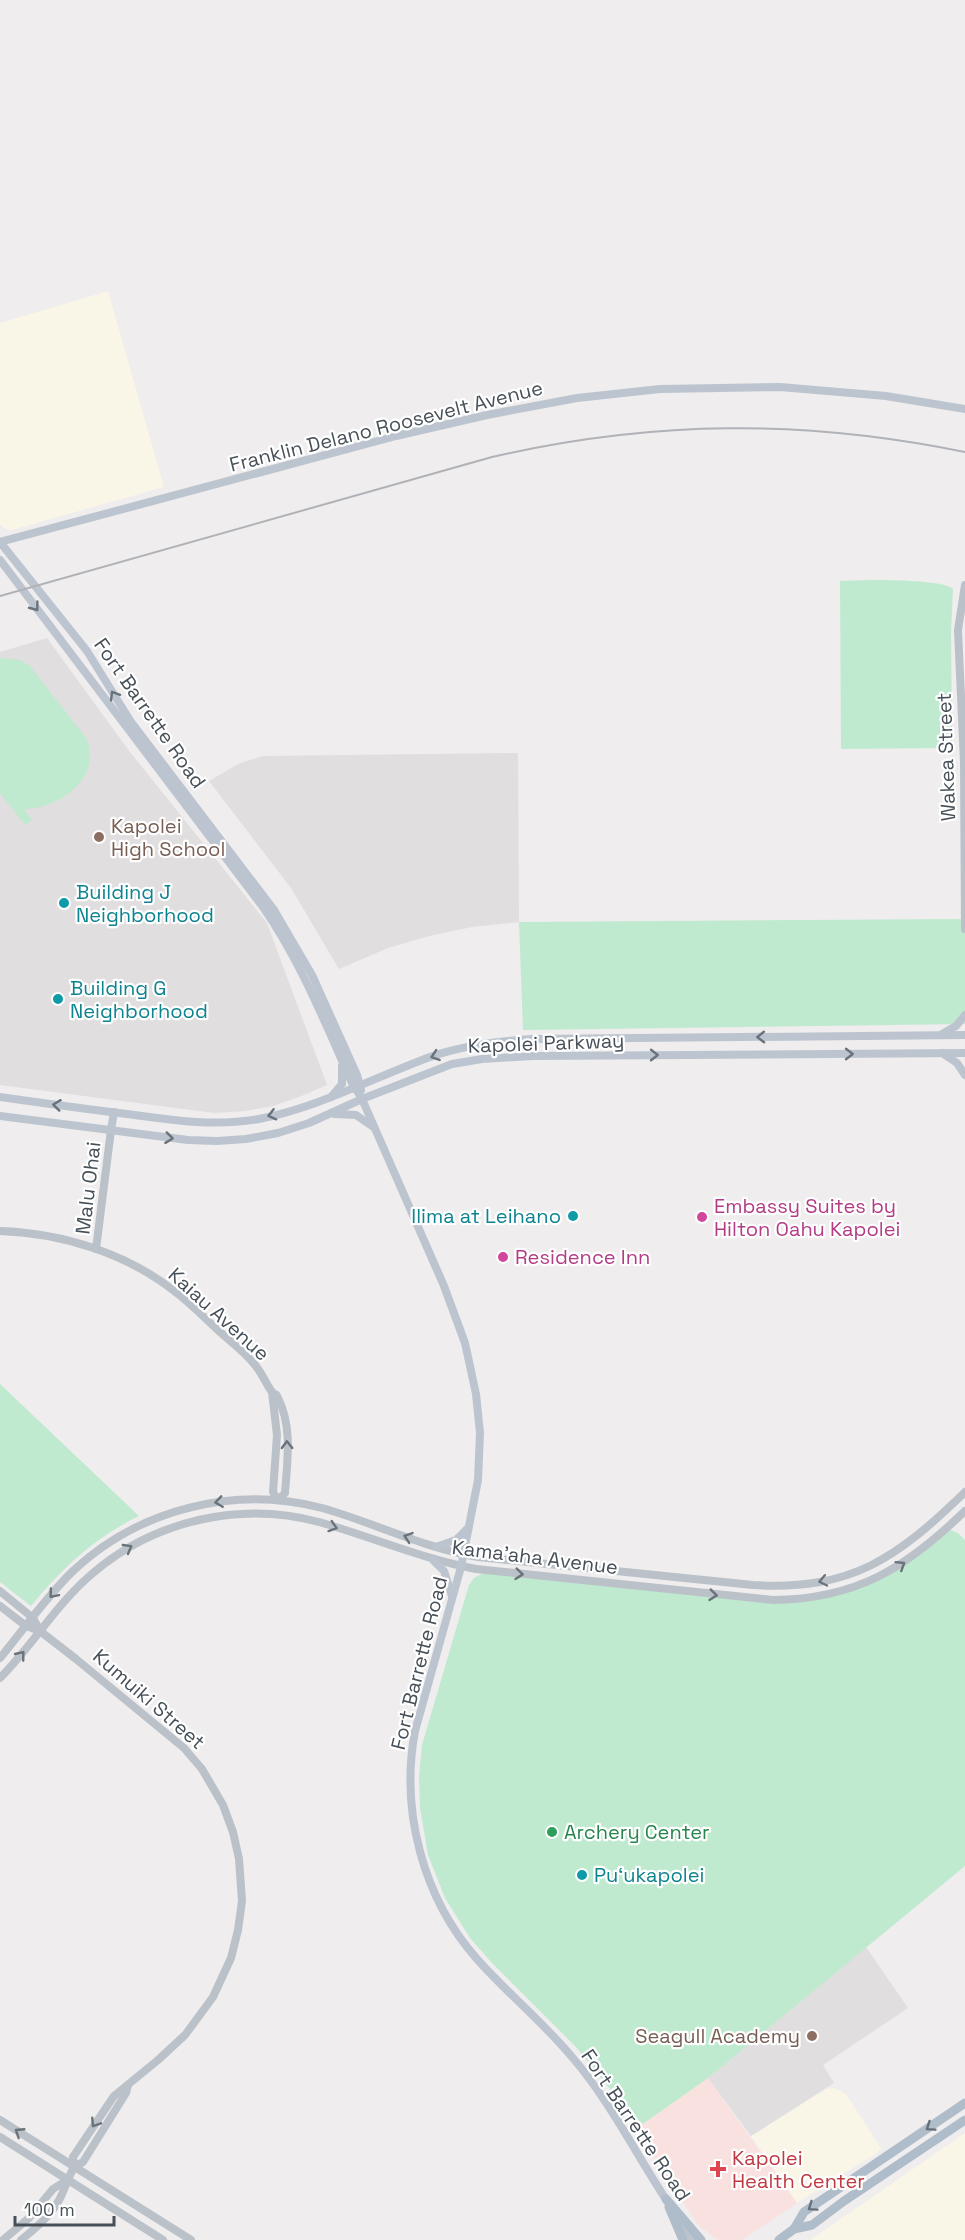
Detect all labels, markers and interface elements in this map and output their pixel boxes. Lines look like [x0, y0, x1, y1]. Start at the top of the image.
street label: Franklin Delano Roosevelt Avenue [227, 374, 545, 478]
one-way arrow [28, 601, 39, 612]
street label: Fort Barrette Road [88, 633, 212, 793]
one-way arrow [109, 691, 121, 701]
street label: Wakea Street [931, 692, 961, 822]
place label: Kapolei High School [111, 813, 225, 862]
marker: Kapolei High School [92, 830, 106, 844]
place label: Building J Neighborhood [76, 879, 214, 928]
marker: Building J Neighborhood [57, 896, 71, 910]
place label: Building G Neighborhood [70, 975, 208, 1024]
marker: Building G Neighborhood [51, 992, 65, 1006]
street label: Kapolei Parkway [467, 1027, 625, 1059]
one-way arrow [757, 1031, 766, 1043]
one-way arrow [845, 1048, 854, 1060]
one-way arrow [430, 1049, 441, 1062]
one-way arrow [650, 1049, 659, 1062]
one-way arrow [52, 1099, 61, 1112]
one-way arrow [268, 1108, 278, 1121]
one-way arrow [165, 1131, 174, 1144]
street label: Malu Ohai [69, 1140, 107, 1236]
place label: Embassy Suites by Hilton Oahu Kapolei [714, 1193, 900, 1242]
place label: Ilima at Leihano [411, 1203, 561, 1229]
marker: Ilima at Leihano [566, 1209, 580, 1223]
marker: Embassy Suites by Hilton Oahu Kapolei [695, 1210, 709, 1224]
place label: Residence Inn [515, 1244, 650, 1270]
marker: Residence Inn [496, 1250, 510, 1264]
street label: Kaiau Avenue [163, 1262, 275, 1366]
one-way arrow [281, 1441, 293, 1450]
one-way arrow [215, 1495, 224, 1507]
one-way arrow [327, 1519, 338, 1532]
one-way arrow [403, 1532, 414, 1545]
street label: Kama'aha Avenue [450, 1534, 620, 1580]
one-way arrow [122, 1544, 132, 1555]
one-way arrow [895, 1560, 905, 1572]
one-way arrow [514, 1567, 523, 1580]
street label: Fort Barrette Road [385, 1574, 453, 1752]
one-way arrow [819, 1574, 829, 1587]
one-way arrow [49, 1587, 60, 1598]
one-way arrow [708, 1588, 717, 1601]
street label: Kumuiki Street [88, 1643, 210, 1755]
one-way arrow [13, 1651, 24, 1662]
place label: Archery Center [564, 1819, 710, 1845]
marker: Archery Center [545, 1825, 559, 1839]
place label: Puʻukapolei [594, 1862, 704, 1888]
marker: Puʻukapolei [575, 1868, 589, 1882]
place label: Seagull Academy [635, 2023, 800, 2049]
marker: Seagull Academy [805, 2029, 819, 2043]
street label: Fort Barrette Road [575, 2044, 697, 2206]
one-way arrow [91, 2117, 103, 2127]
one-way arrow [926, 2120, 937, 2131]
one-way arrow [15, 2128, 26, 2139]
place label: Kapolei Health Center [732, 2145, 865, 2194]
marker: Kapolei Health Center [709, 2160, 727, 2178]
scale bar [15, 2189, 114, 2227]
text: 100 m [24, 2198, 75, 2221]
one-way arrow [807, 2200, 818, 2211]

